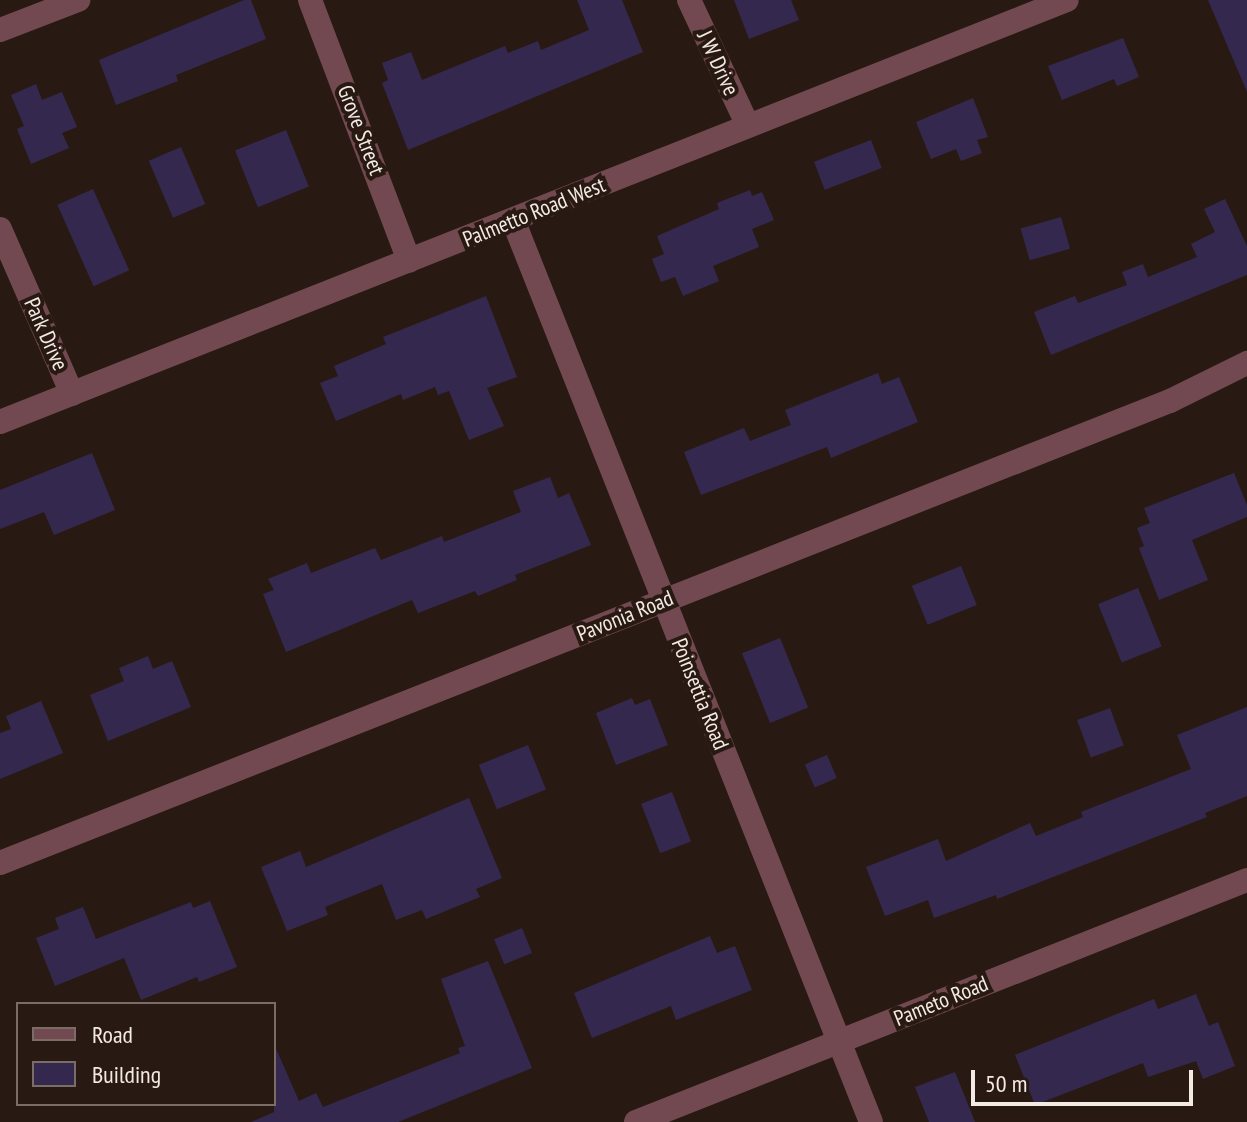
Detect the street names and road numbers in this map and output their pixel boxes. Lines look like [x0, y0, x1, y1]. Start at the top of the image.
street label: J W Drive [691, 26, 745, 100]
street label: Grove Street [332, 81, 390, 179]
street label: Palmetto Road West [459, 171, 609, 253]
street label: Park Drive [18, 293, 74, 375]
street label: Pavonia Road [573, 585, 677, 647]
street label: Poinsettia Road [666, 635, 734, 753]
street label: Pameto Road [890, 970, 992, 1032]

